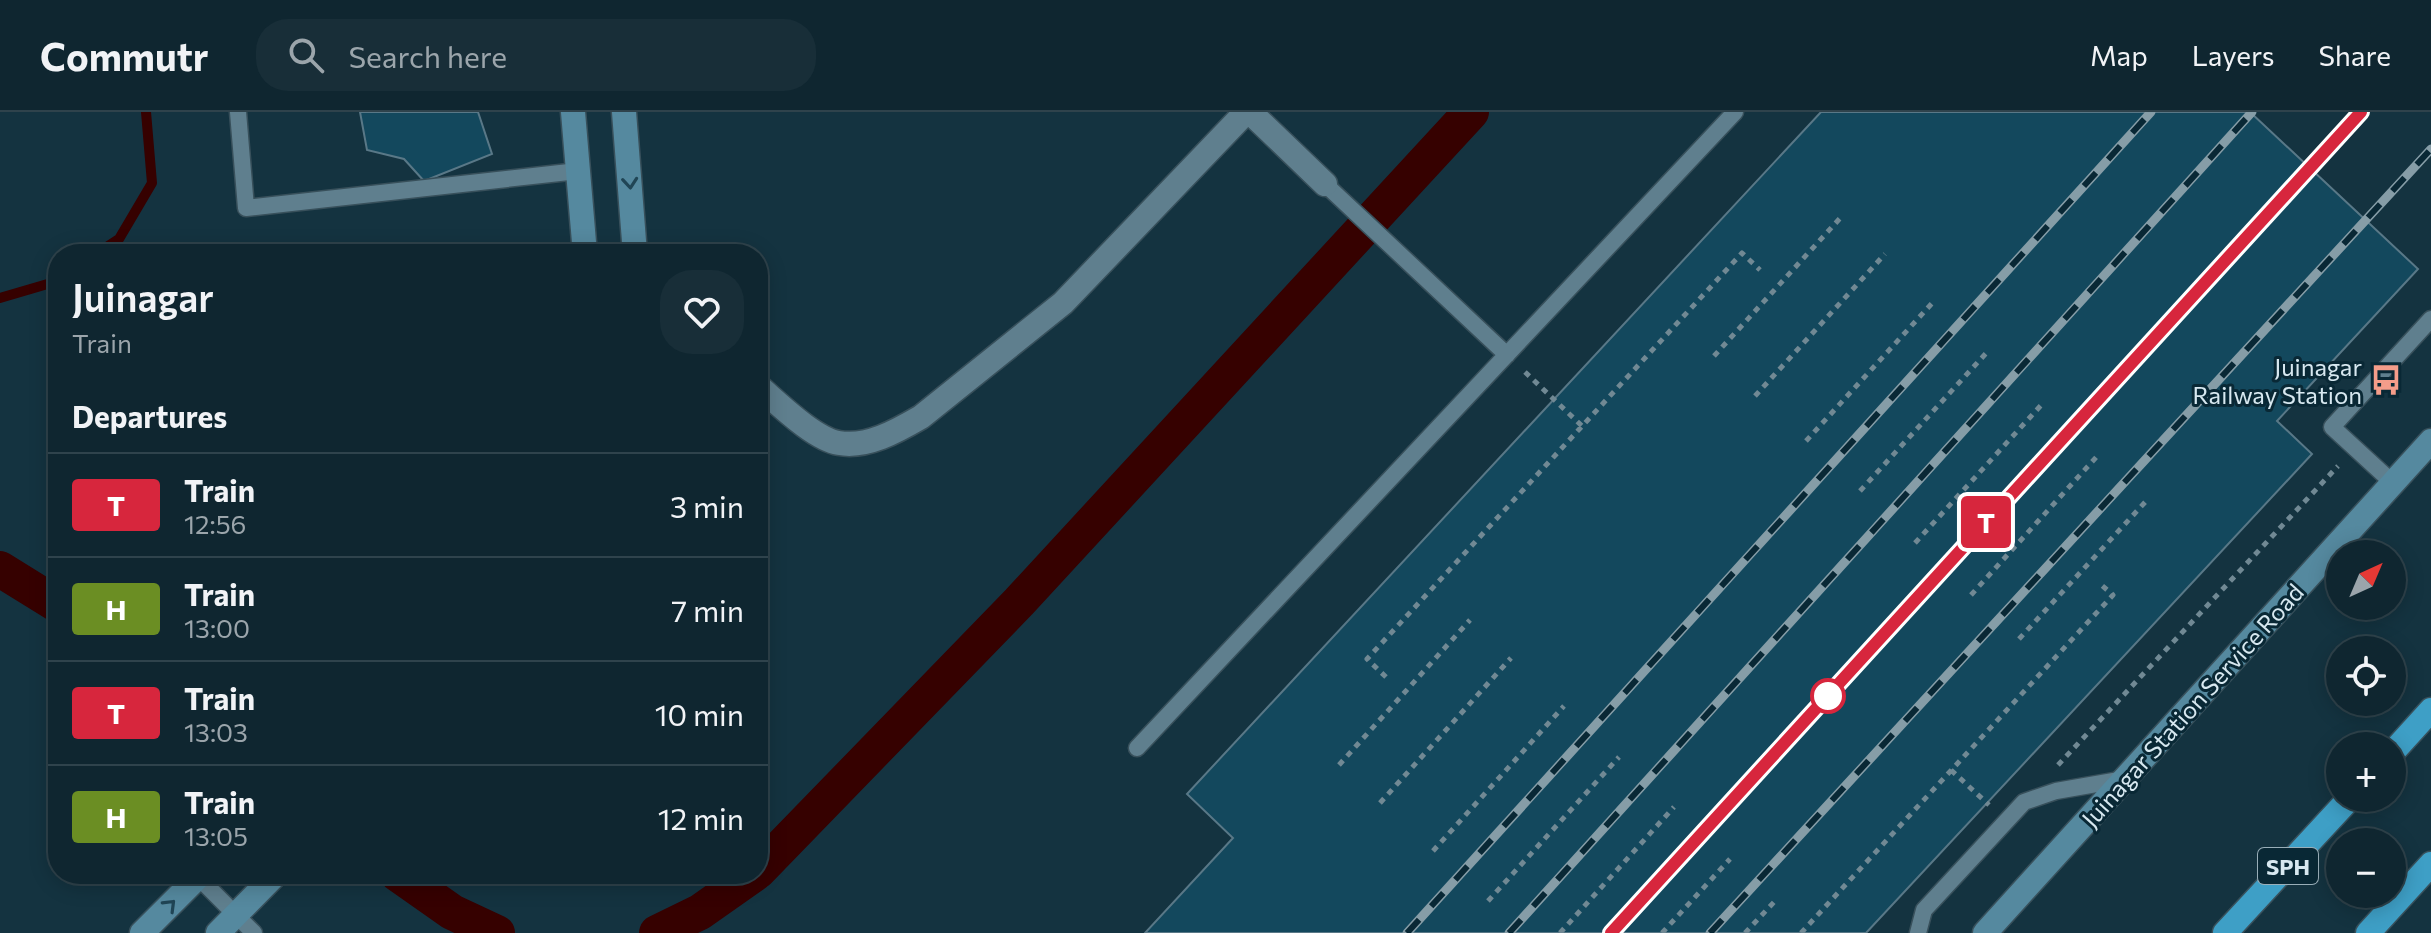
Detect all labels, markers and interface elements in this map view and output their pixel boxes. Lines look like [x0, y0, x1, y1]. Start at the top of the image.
search box [256, 19, 816, 91]
text: Commutr [40, 32, 208, 79]
icon: search [284, 33, 328, 77]
text: Search here [348, 37, 507, 74]
text: Map [2090, 38, 2148, 72]
text: Layers [2192, 38, 2274, 72]
text: Share [2318, 38, 2391, 72]
one-way arrow [621, 177, 638, 190]
button: heart [660, 270, 744, 354]
text: Juinagar [72, 273, 214, 320]
text: Train [72, 327, 132, 358]
place label: Juinagar Railway Station [2193, 352, 2362, 409]
bus stop icon: Juinagar Railway Station [2369, 363, 2403, 397]
text: Departures [72, 397, 227, 434]
text: Train [184, 471, 255, 508]
text: 3 min [670, 487, 744, 524]
text: T [107, 488, 125, 522]
line badge: T [1960, 496, 2012, 548]
text: T [1977, 505, 1995, 539]
text: 12:56 [184, 508, 246, 539]
north arrow [2326, 540, 2406, 620]
map controls [2326, 540, 2406, 908]
text: Train [184, 575, 255, 612]
street label: Juinagar Station Service Road [2075, 577, 2309, 833]
text: 7 min [671, 591, 744, 628]
text: H [106, 592, 127, 626]
text: 13:00 [184, 612, 250, 643]
button: locate [2326, 636, 2406, 716]
text: Train [184, 679, 255, 716]
unlabelled marker [1811, 679, 1845, 713]
text: 10 min [655, 695, 744, 732]
text: T [107, 696, 125, 730]
text: 13:03 [184, 716, 248, 747]
button: + [2326, 732, 2406, 812]
text: Train [184, 783, 255, 820]
text: 12 min [658, 799, 744, 836]
text: H [106, 800, 127, 834]
text: 13:05 [184, 820, 248, 851]
button: − [2326, 828, 2406, 908]
road number: SPH [2258, 848, 2318, 884]
one-way arrow [161, 900, 175, 914]

